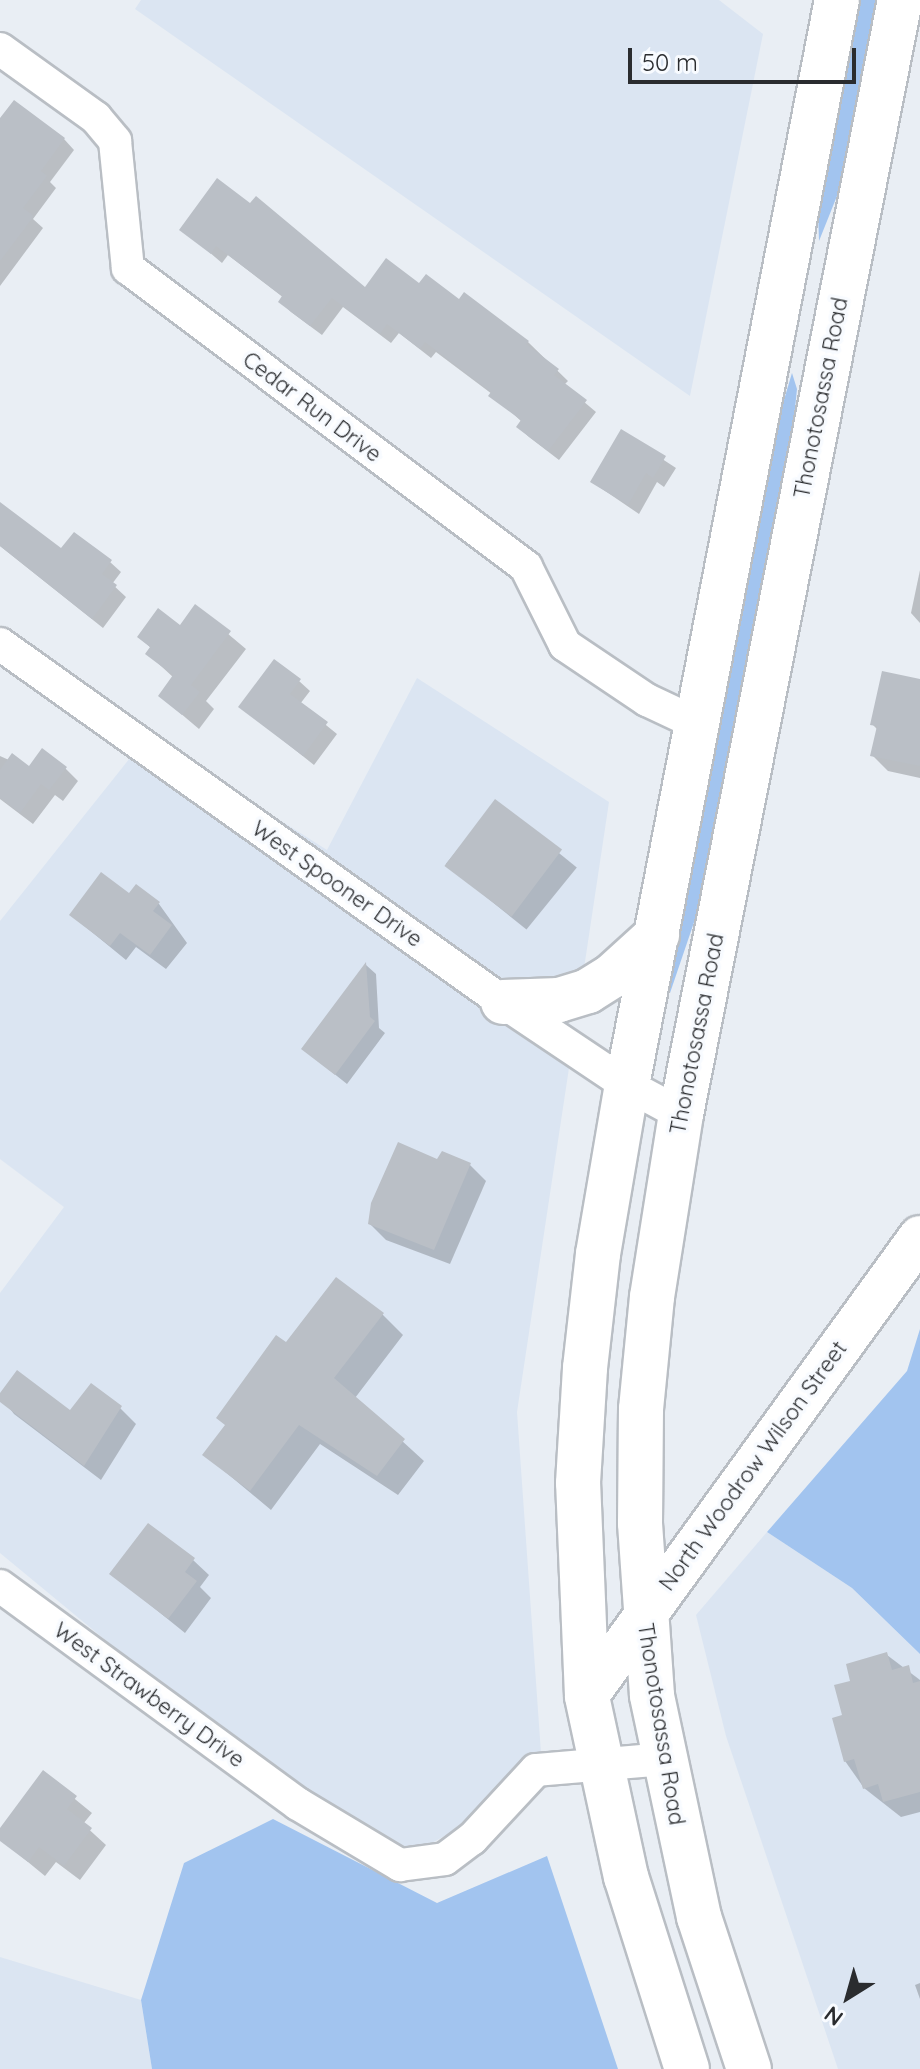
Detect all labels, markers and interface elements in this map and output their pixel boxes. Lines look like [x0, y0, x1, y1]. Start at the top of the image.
scale bar [632, 32, 860, 82]
text: 50 m [642, 47, 698, 77]
street label: Thonotosassa Road [789, 295, 853, 501]
street label: Cedar Run Drive [238, 346, 386, 468]
street label: West Spooner Drive [247, 815, 427, 953]
street label: Thonotosassa Road [665, 931, 729, 1137]
street label: North Woodrow Wilson Street [654, 1336, 852, 1596]
street label: West Strawberry Drive [49, 1617, 249, 1773]
street label: Thonotosassa Road [632, 1621, 690, 1827]
north arrow [808, 1957, 888, 2037]
text: N [819, 2000, 848, 2032]

